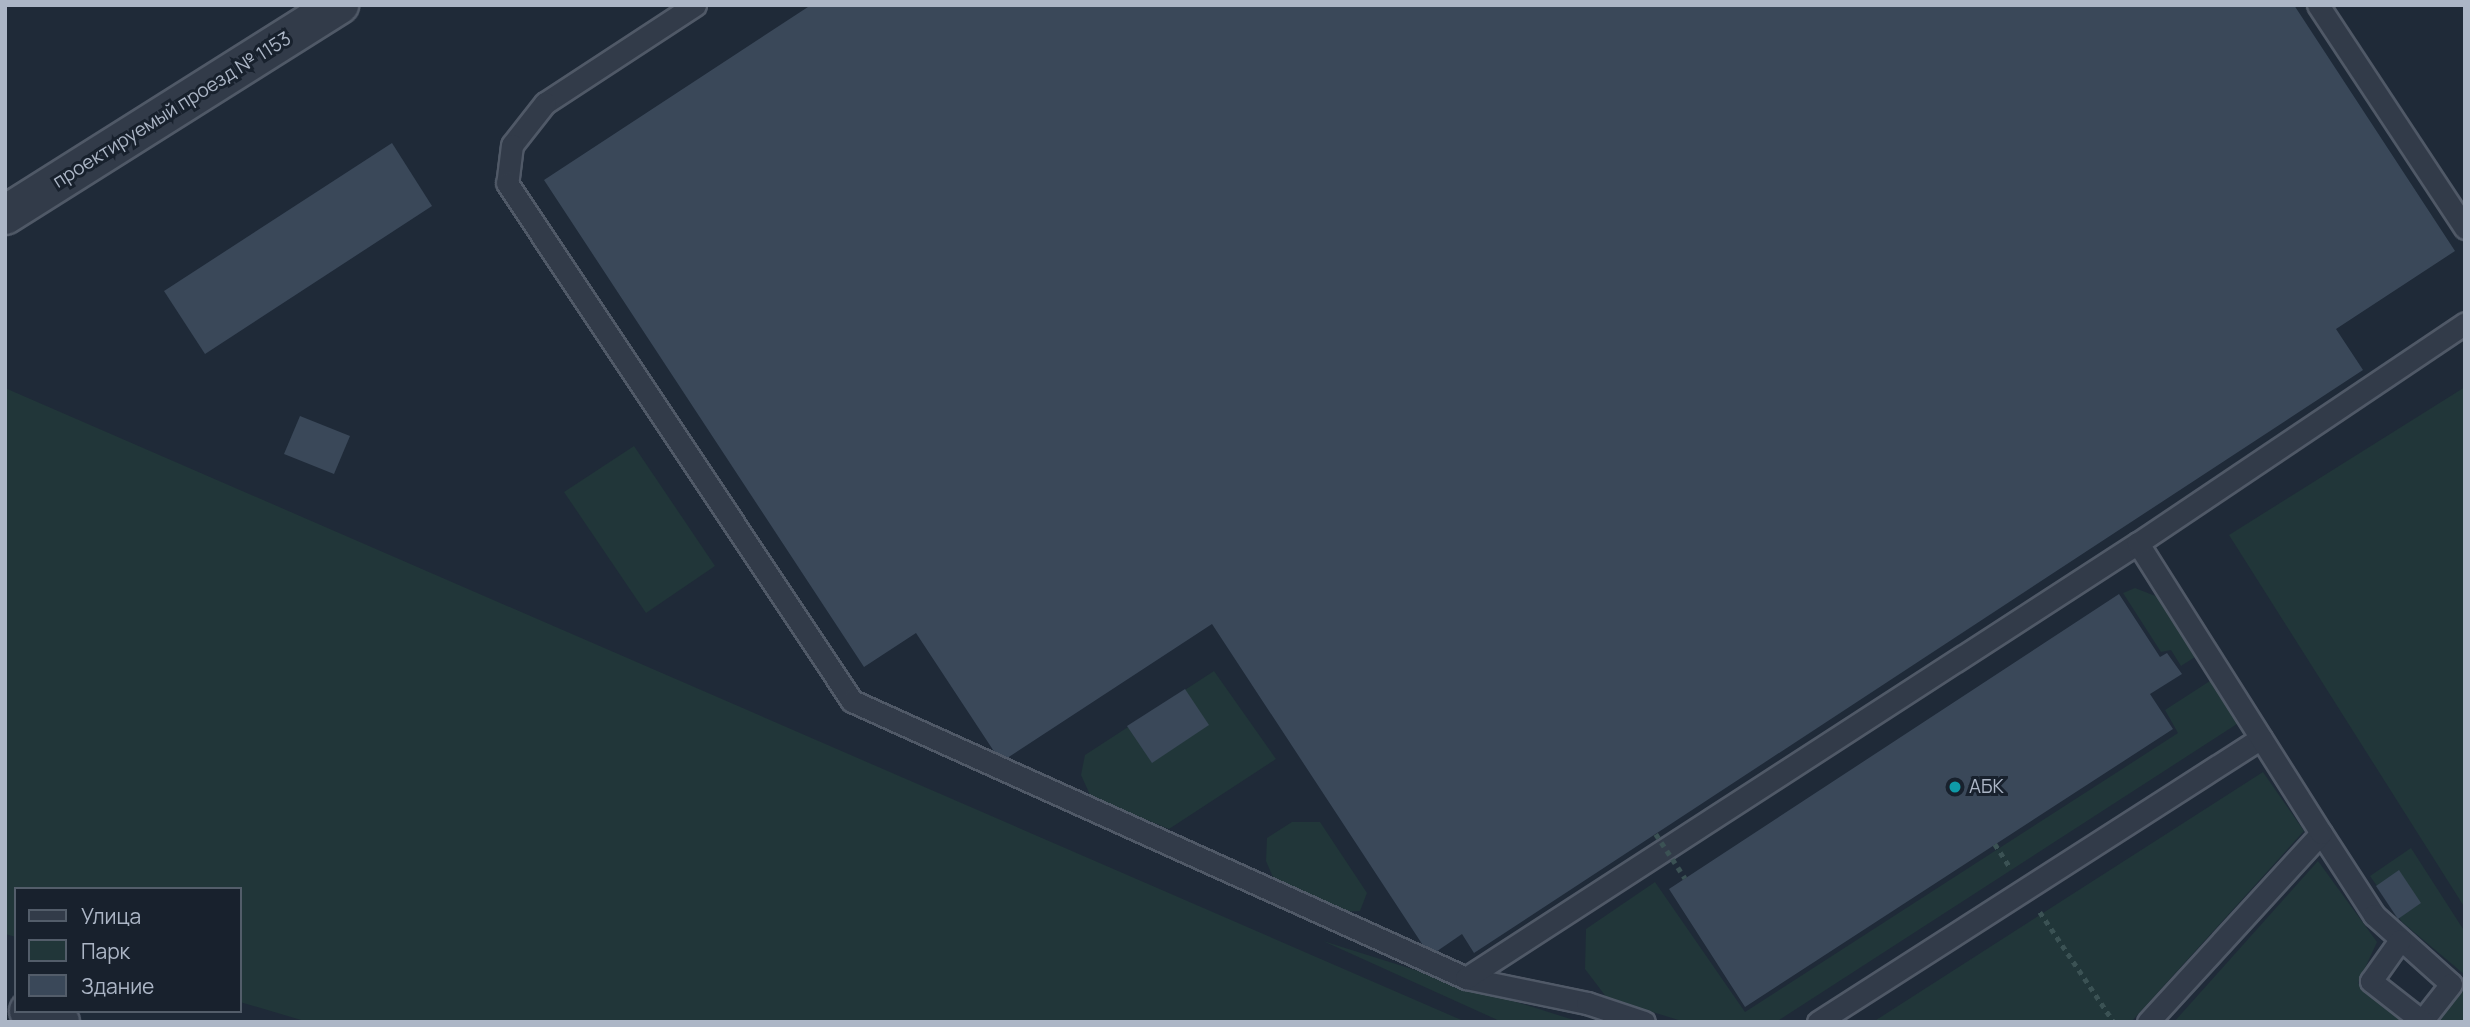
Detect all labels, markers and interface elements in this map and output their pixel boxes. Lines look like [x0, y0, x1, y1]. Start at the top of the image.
street label: проектируемый проезд № 1153 [49, 27, 295, 193]
place label: АБК [1969, 776, 2004, 798]
marker: АБК [1947, 779, 1963, 795]
legend [14, 887, 242, 1013]
text: Улица [81, 902, 141, 930]
text: Парк [81, 937, 130, 965]
text: Здание [81, 972, 154, 1000]

